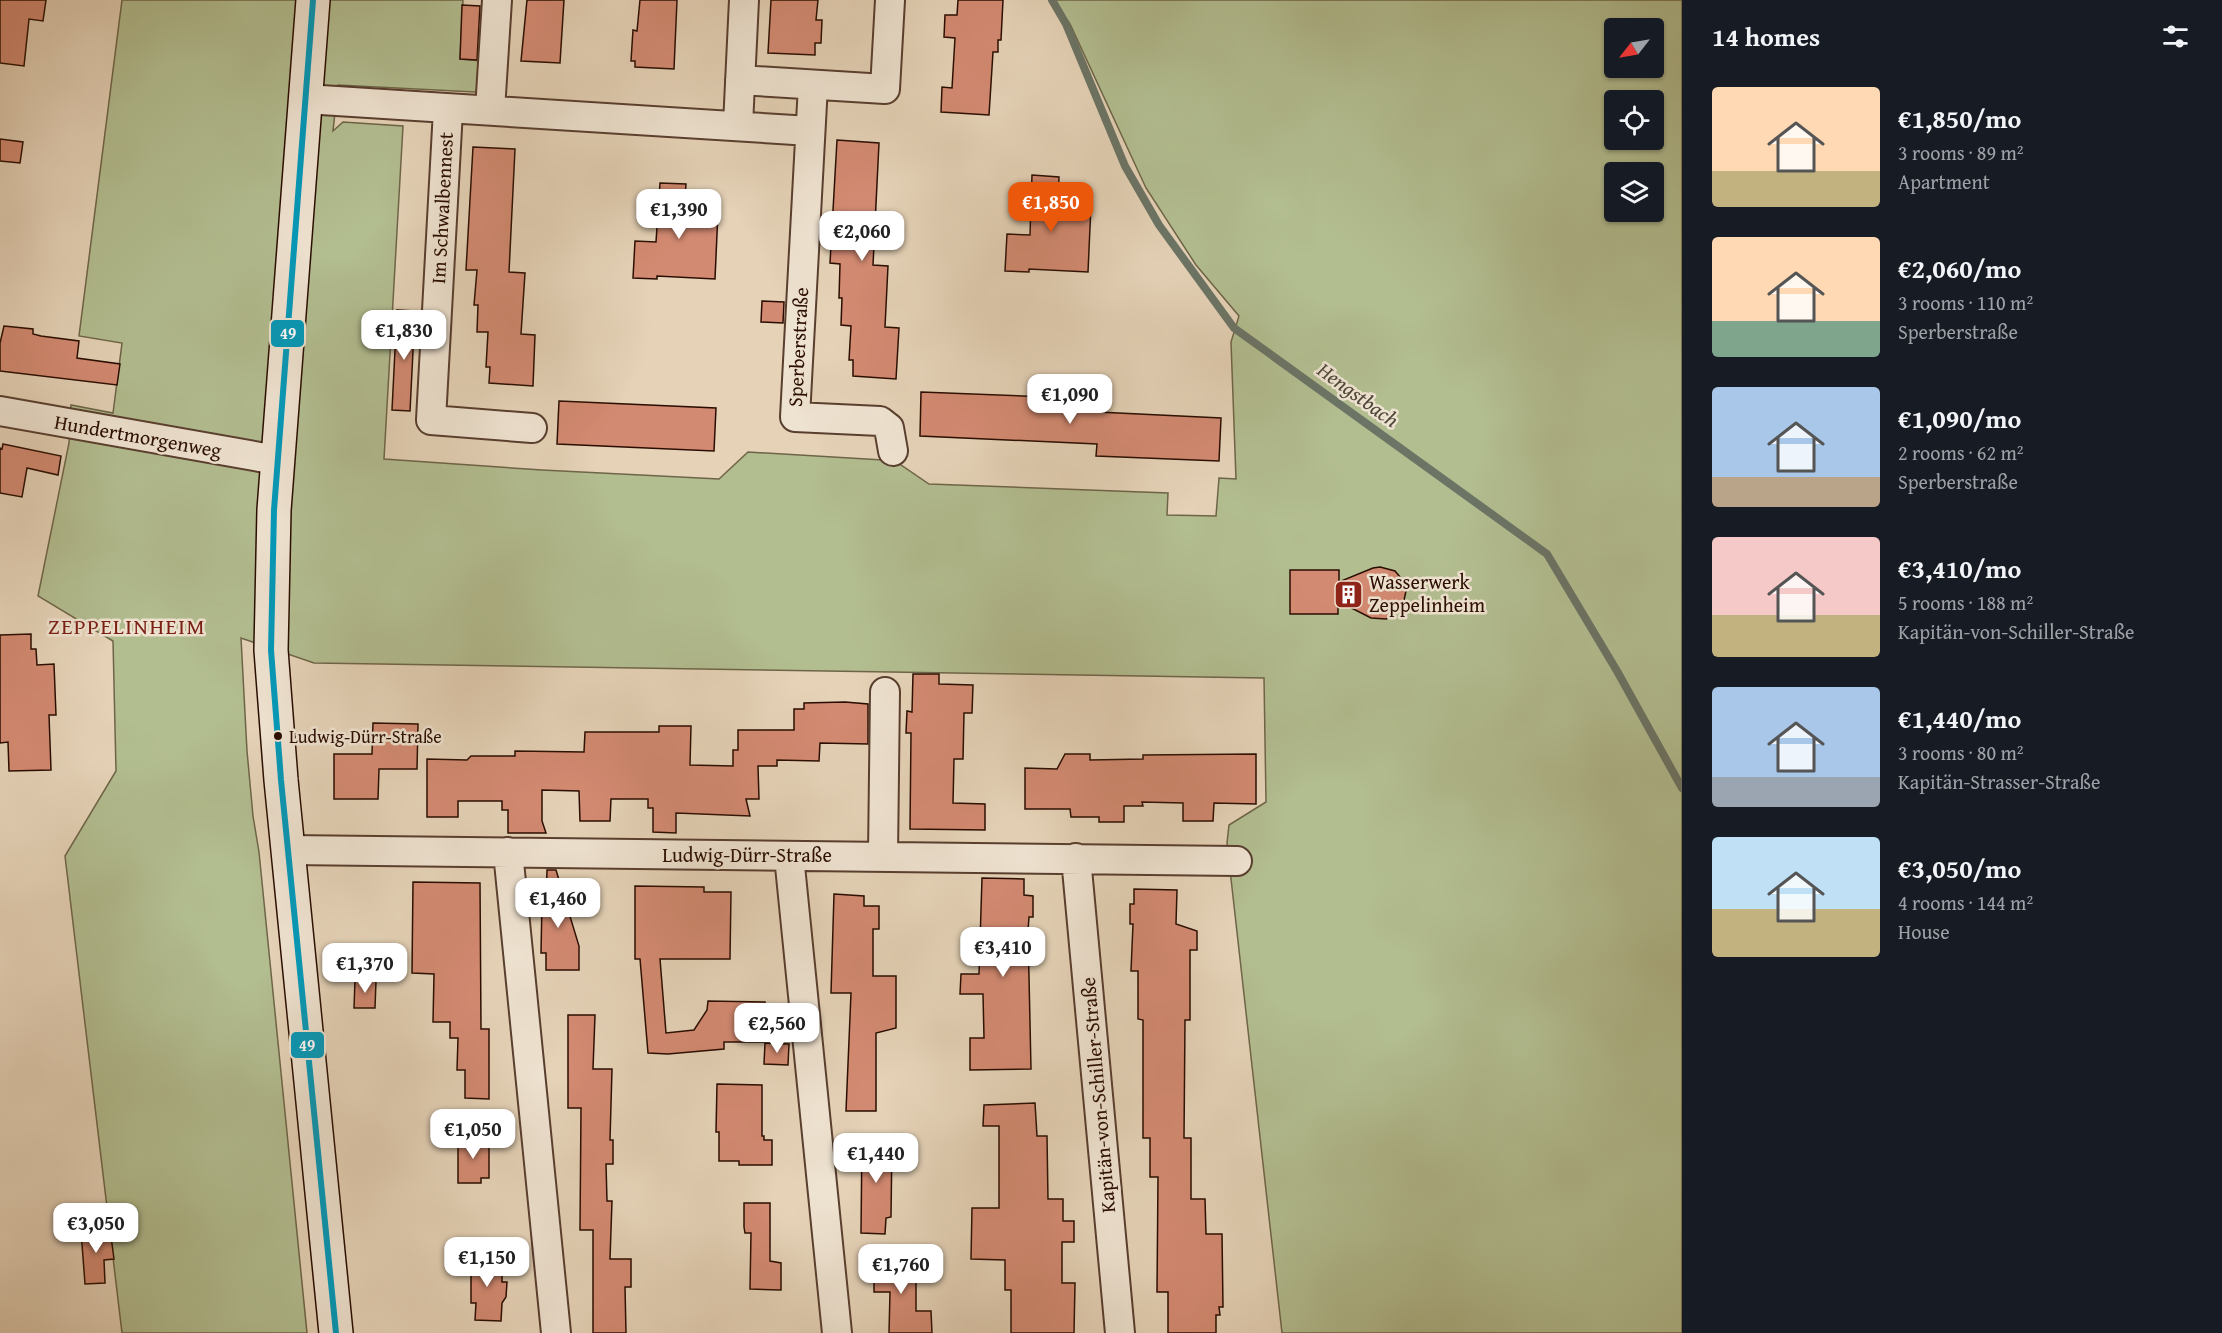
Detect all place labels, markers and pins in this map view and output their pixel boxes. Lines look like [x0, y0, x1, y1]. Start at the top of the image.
pin: €1,850 [1002, 182, 1100, 233]
pin: €1,390 [630, 189, 728, 240]
pin: €2,060 [813, 211, 911, 262]
pin: €1,830 [355, 310, 453, 361]
pin: €1,090 [1021, 374, 1119, 425]
place label: Wasserwerk Zeppelinheim [1369, 567, 1486, 619]
building icon: Wasserwerk Zeppelinheim [1332, 578, 1364, 610]
place label: Ludwig-Dürr-Straße [289, 723, 442, 750]
marker: Ludwig-Dürr-Straße [272, 730, 284, 742]
pin: €1,460 [509, 878, 607, 929]
pin: €3,410 [954, 927, 1052, 978]
pin: €1,370 [316, 943, 414, 994]
pin: €2,560 [728, 1003, 826, 1054]
pin: €1,050 [424, 1109, 522, 1160]
pin: €1,440 [827, 1133, 925, 1184]
pin: €3,050 [47, 1203, 145, 1254]
pin: €1,150 [438, 1237, 536, 1288]
pin: €1,760 [852, 1244, 950, 1295]

